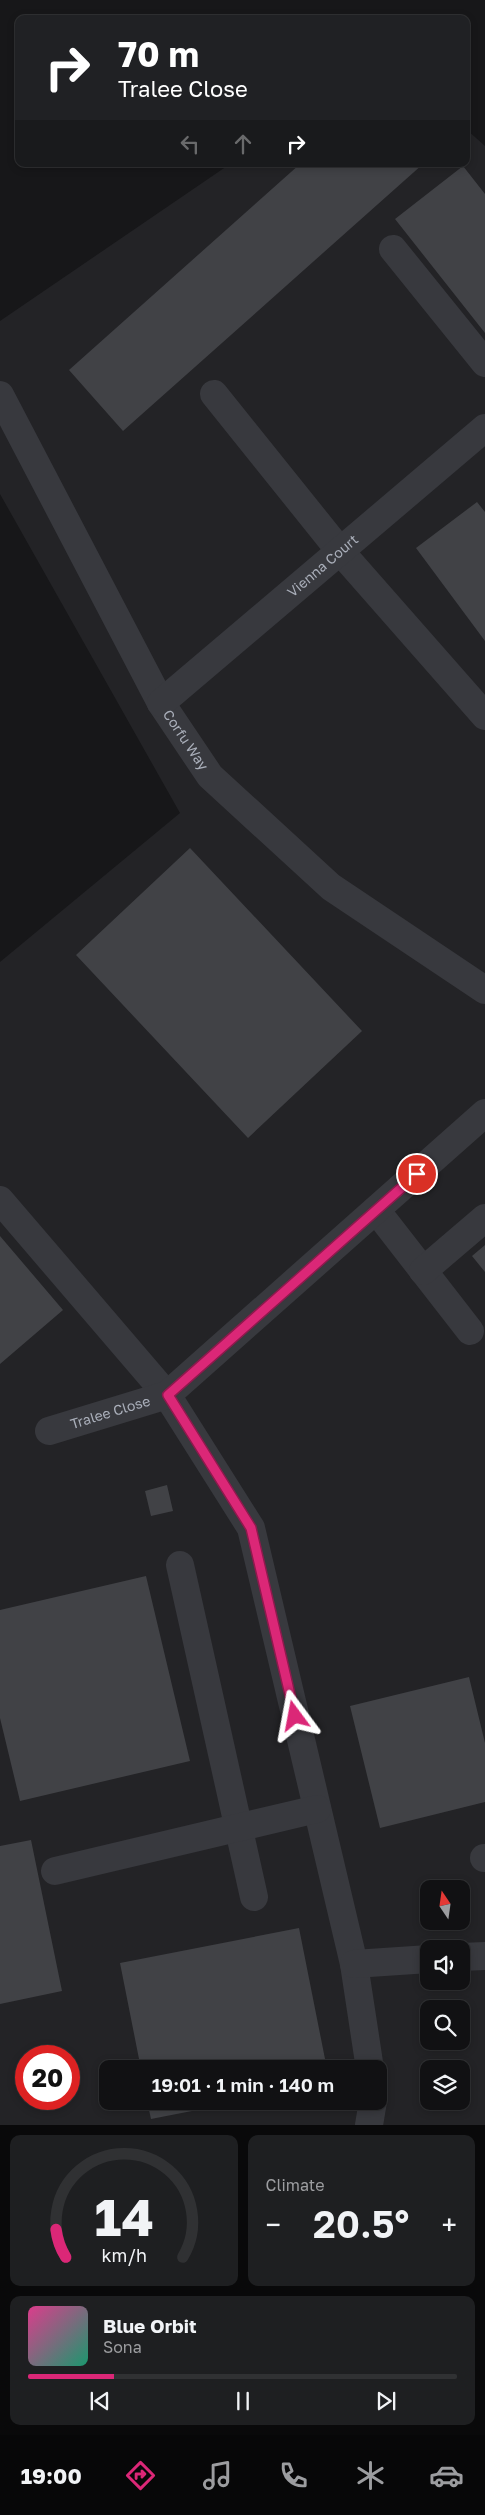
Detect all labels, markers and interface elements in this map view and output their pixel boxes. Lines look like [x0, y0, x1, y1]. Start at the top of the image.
text: 70 m [118, 33, 199, 75]
icon: right [35, 35, 100, 100]
text: Tralee Close [118, 75, 248, 102]
icon: left [176, 130, 204, 158]
icon: ahead [229, 130, 257, 158]
icon: right [282, 130, 310, 158]
street label: Vienna Court [283, 531, 361, 600]
street label: Corfu Way [160, 706, 213, 773]
pin [396, 1153, 438, 1195]
icon: arrive [403, 1160, 431, 1188]
street label: Tralee Close [68, 1392, 152, 1432]
position arrow [268, 1689, 320, 1741]
north arrow [420, 1880, 470, 1930]
map controls [420, 1880, 470, 2110]
button: sound [420, 1940, 470, 1990]
button: search [420, 2000, 470, 2050]
speed limit sign: 20 [15, 2045, 80, 2110]
button: layers [420, 2060, 470, 2110]
text: 19:01 · 1 min · 140 m [152, 2073, 334, 2096]
text: Climate [266, 2175, 325, 2195]
text: 14 [94, 2185, 153, 2247]
text: 20.5° [313, 2201, 409, 2246]
text: − [266, 2208, 281, 2241]
text: + [442, 2208, 457, 2241]
text: km/h [101, 2244, 146, 2266]
text: Blue Orbit [103, 2314, 197, 2337]
text: Sona [103, 2337, 142, 2357]
icon: previous [86, 2387, 114, 2415]
icon: pause [229, 2387, 257, 2415]
icon: next [372, 2387, 400, 2415]
icon: directions [123, 2458, 158, 2493]
icon: music [200, 2458, 235, 2493]
icon: phone [276, 2458, 311, 2493]
icon: climate [353, 2458, 388, 2493]
icon: car [429, 2458, 464, 2493]
text: 19:00 [21, 2462, 82, 2489]

